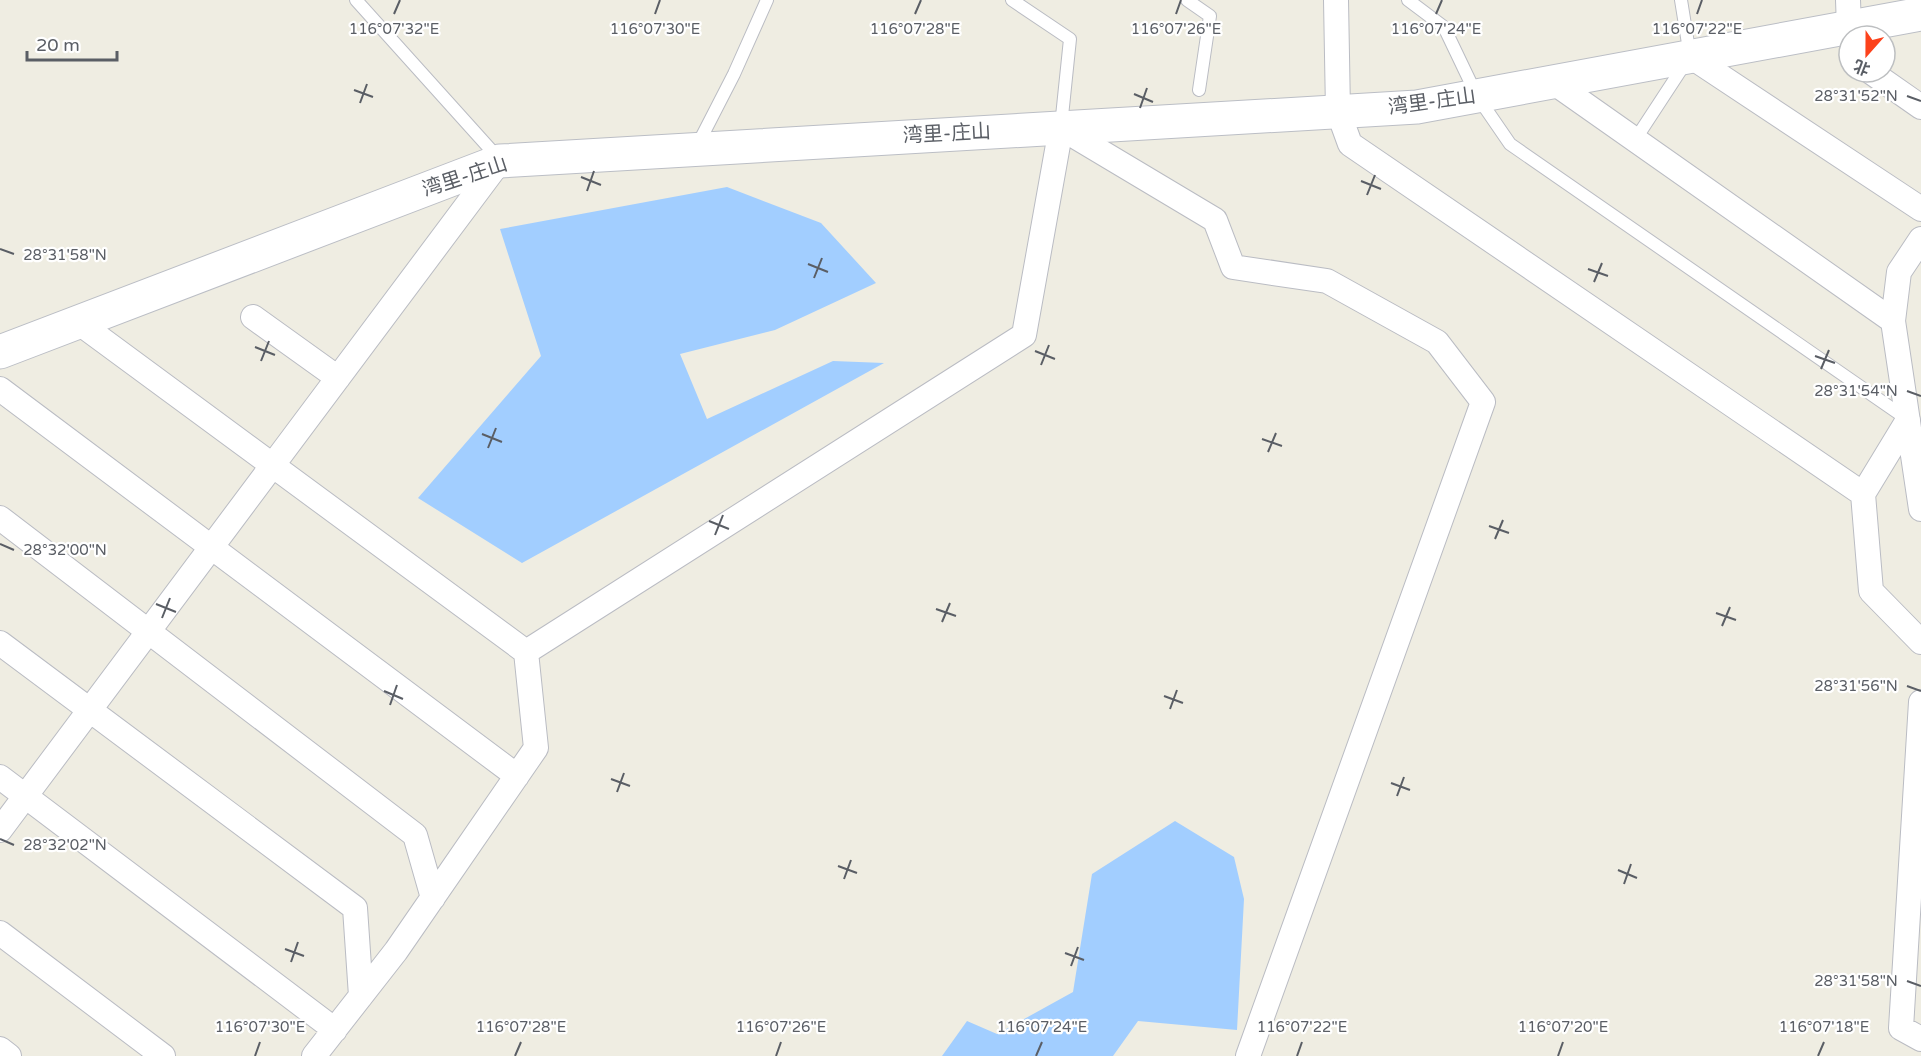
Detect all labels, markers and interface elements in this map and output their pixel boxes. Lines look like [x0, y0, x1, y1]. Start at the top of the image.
text: 116°07'32"E [349, 20, 439, 38]
text: 116°07'30"E [610, 20, 700, 38]
text: 116°07'28"E [870, 20, 960, 38]
text: 116°07'26"E [1131, 20, 1221, 38]
text: 116°07'24"E [1391, 20, 1481, 38]
text: 116°07'22"E [1652, 20, 1742, 38]
scale bar [27, 24, 117, 62]
north arrow [1837, 24, 1897, 84]
text: 20 m [36, 34, 80, 56]
text: 北 [1851, 55, 1873, 79]
street label: 湾里-庄山 [1387, 84, 1477, 120]
text: 28°31'52"N [1814, 87, 1898, 105]
street label: 湾里-庄山 [902, 120, 992, 148]
street label: 湾里-庄山 [419, 152, 511, 202]
text: 28°31'58"N [23, 246, 107, 264]
text: 28°31'54"N [1814, 382, 1898, 400]
text: 28°32'00"N [23, 541, 107, 559]
text: 28°31'56"N [1814, 677, 1898, 695]
text: 28°32'02"N [23, 836, 107, 854]
text: 28°31'58"N [1814, 972, 1898, 990]
text: 116°07'30"E [215, 1018, 305, 1036]
text: 116°07'28"E [476, 1018, 566, 1036]
text: 116°07'26"E [736, 1018, 826, 1036]
text: 116°07'24"E [997, 1018, 1087, 1036]
text: 116°07'22"E [1257, 1018, 1347, 1036]
text: 116°07'20"E [1518, 1018, 1608, 1036]
text: 116°07'18"E [1779, 1018, 1869, 1036]

